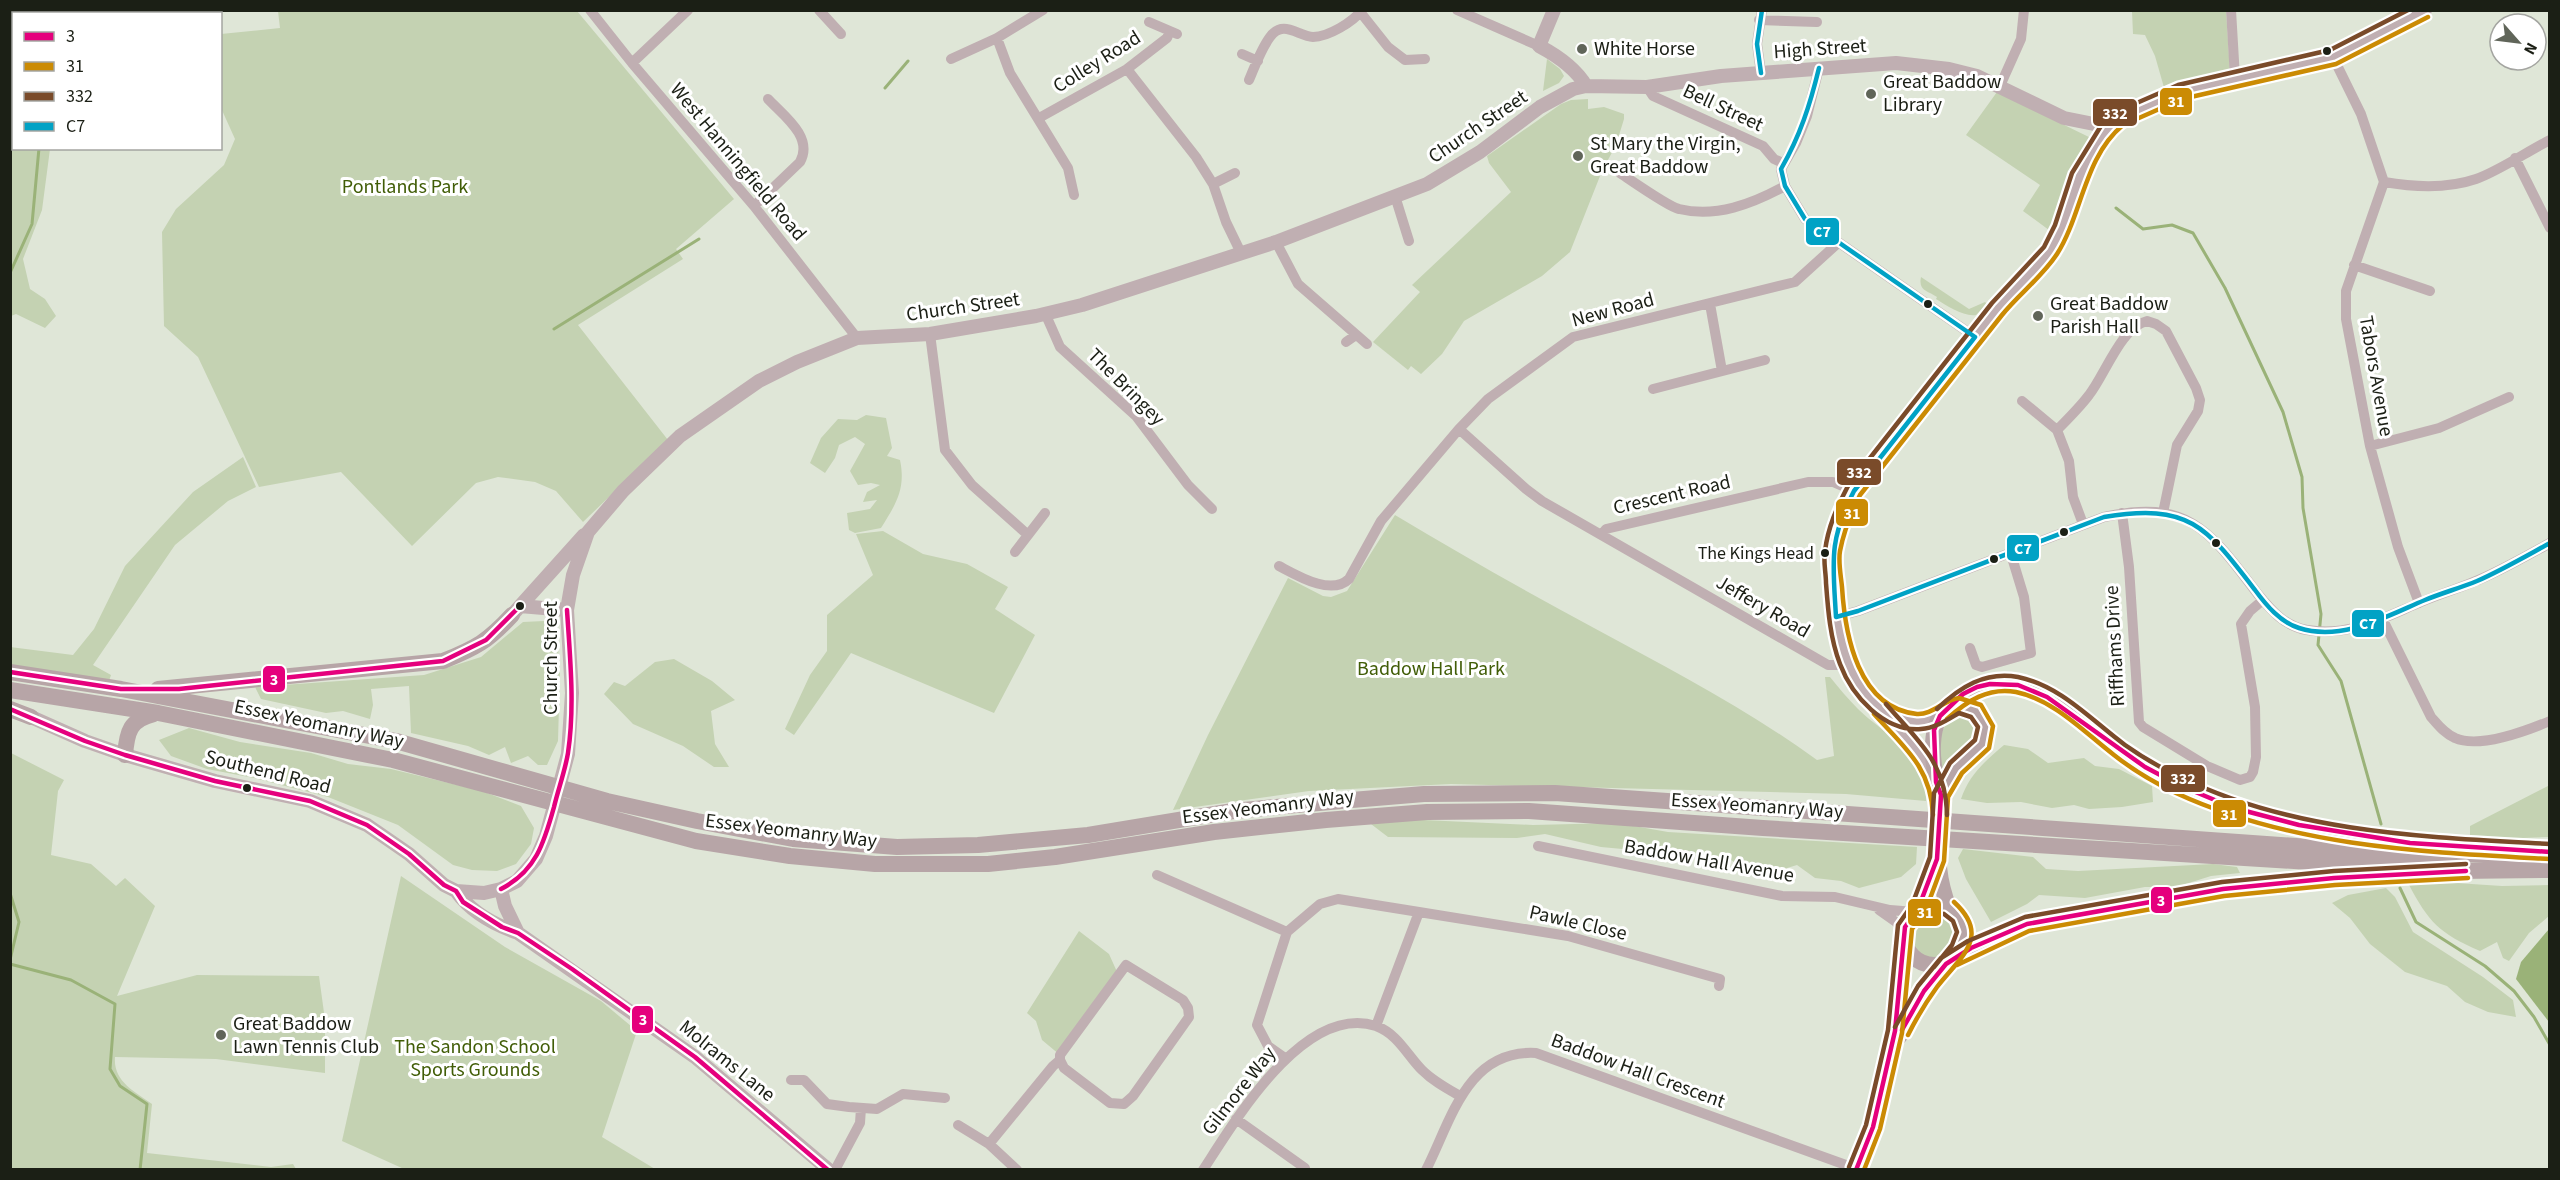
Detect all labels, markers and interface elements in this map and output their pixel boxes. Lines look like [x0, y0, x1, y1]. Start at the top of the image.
legend [12, 12, 222, 150]
north arrow [2488, 12, 2548, 72]
text: 3 [66, 24, 75, 49]
street label: Colley Road [1048, 24, 1146, 100]
street label: High Street [1773, 32, 1868, 66]
place label: White Horse [1594, 35, 1695, 63]
text: N [2518, 39, 2543, 58]
marker: White Horse [1575, 42, 1589, 56]
unlabelled marker [2321, 45, 2333, 57]
text: 31 [66, 54, 84, 79]
place label: Great Baddow Library [1883, 68, 2001, 119]
street label: West Hanningfield Road [663, 77, 813, 247]
street label: Bell Street [1678, 77, 1768, 139]
street label: Church Street [1423, 83, 1533, 170]
text: 332 [66, 84, 93, 109]
marker: Great Baddow Library [1864, 87, 1878, 101]
line badge: 31 [2159, 87, 2193, 116]
text: 31 [2168, 91, 2184, 113]
line badge: 332 [2092, 98, 2138, 127]
text: 332 [2102, 103, 2128, 125]
text: C7 [66, 114, 85, 139]
place label: St Mary the Virgin, Great Baddow [1590, 130, 1741, 181]
marker: St Mary the Virgin, Great Baddow [1571, 149, 1585, 163]
park label: Pontlands Park [342, 173, 468, 201]
line badge: C7 [1805, 217, 1840, 246]
text: C7 [1813, 221, 1831, 243]
street label: Church Street [905, 285, 1022, 329]
street label: New Road [1569, 286, 1657, 334]
place label: Great Baddow Parish Hall [2050, 290, 2168, 341]
unlabelled marker [1922, 298, 1934, 310]
marker: Great Baddow Parish Hall [2031, 309, 2045, 323]
street label: Tabors Avenue [2352, 313, 2400, 439]
street label: The Bringey [1081, 342, 1171, 432]
line badge: 332 [1836, 458, 1882, 486]
text: 332 [1846, 462, 1872, 484]
street label: Crescent Road [1611, 468, 1733, 522]
line badge: 31 [1835, 498, 1869, 527]
text: 31 [1844, 503, 1860, 525]
unlabelled marker [2058, 526, 2070, 538]
line badge: C7 [2006, 534, 2040, 562]
unlabelled marker [2210, 537, 2222, 549]
text: C7 [2014, 538, 2032, 560]
place label: The Kings Head [1698, 541, 1814, 566]
marker: The Kings Head [1819, 547, 1831, 559]
unlabelled marker [1988, 553, 2000, 565]
street label: Jeffery Road [1711, 569, 1815, 645]
street label: Riffhams Drive [2098, 585, 2132, 707]
unlabelled marker [514, 600, 526, 612]
street label: Church Street [537, 601, 565, 715]
line badge: C7 [2351, 609, 2385, 638]
text: C7 [2359, 613, 2377, 635]
park label: Baddow Hall Park [1357, 655, 1505, 683]
line badge: 3 [262, 665, 286, 693]
text: 3 [270, 669, 278, 691]
street label: Essex Yeomanry Way [232, 692, 407, 756]
street label: Southend Road [202, 743, 334, 801]
line badge: 332 [2160, 764, 2206, 793]
text: 332 [2170, 768, 2196, 790]
unlabelled marker [241, 782, 253, 794]
street label: Essex Yeomanry Way [1181, 783, 1356, 831]
street label: Essex Yeomanry Way [1670, 786, 1845, 826]
line badge: 31 [2212, 799, 2247, 828]
text: 31 [2221, 804, 2237, 826]
street label: Essex Yeomanry Way [704, 807, 879, 855]
street label: Baddow Hall Avenue [1622, 832, 1796, 890]
line badge: 3 [2150, 886, 2173, 914]
text: 3 [2157, 890, 2165, 912]
street label: Pawle Close [1526, 898, 1630, 948]
line badge: 31 [1907, 898, 1942, 927]
text: 31 [1917, 902, 1933, 924]
line badge: 3 [631, 1005, 654, 1034]
text: 3 [639, 1009, 647, 1031]
place label: Great Baddow Lawn Tennis Club [233, 1010, 379, 1061]
street label: Molrams Lane [673, 1013, 781, 1109]
street label: Baddow Hall Crescent [1547, 1026, 1729, 1116]
marker: Great Baddow Lawn Tennis Club [214, 1028, 228, 1042]
park label: The Sandon School Sports Grounds [394, 1033, 556, 1084]
street label: Gilmore Way [1196, 1040, 1283, 1141]

